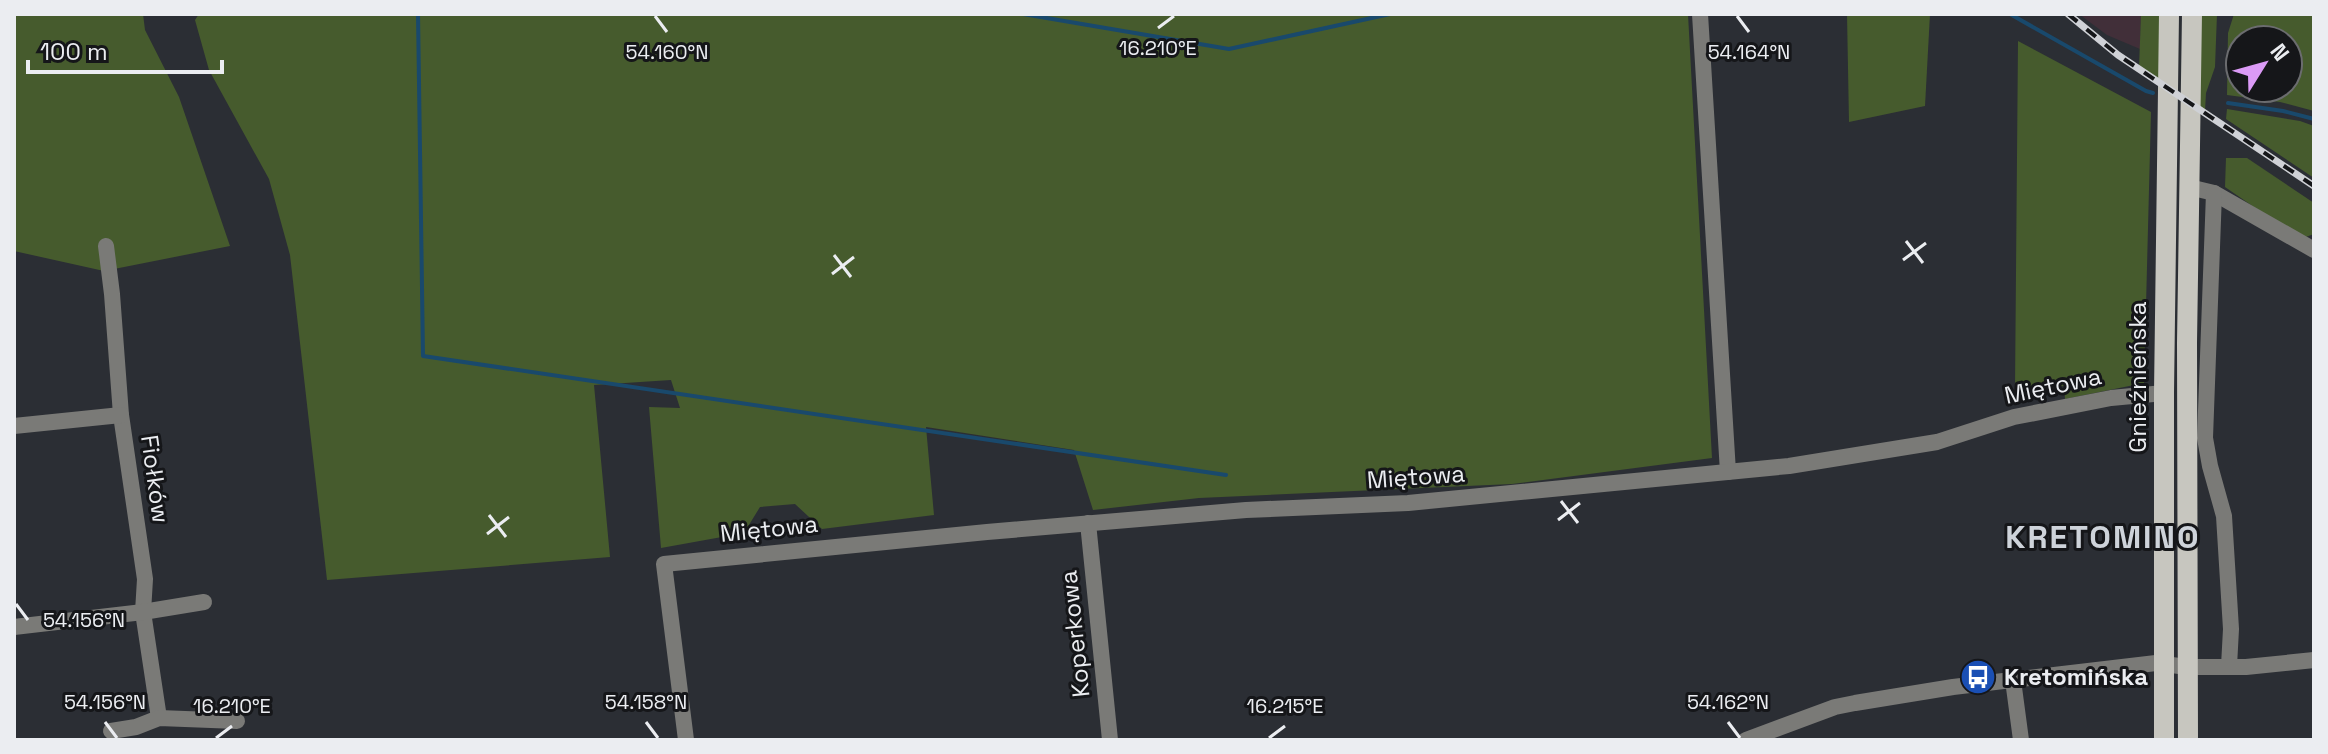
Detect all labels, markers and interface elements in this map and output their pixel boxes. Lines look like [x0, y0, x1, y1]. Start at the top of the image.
scale bar [28, 24, 222, 74]
north arrow [2224, 24, 2304, 104]
text: 16.210°E [1119, 35, 1197, 61]
text: 100 m [40, 36, 108, 67]
text: N [2264, 38, 2296, 66]
text: 54.160°N [625, 39, 709, 65]
text: 54.164°N [1708, 39, 1790, 65]
street label: Gnieźnieńska [2122, 301, 2153, 453]
street label: Miętowa [2002, 360, 2104, 411]
street label: Fiołków [134, 433, 177, 525]
street label: Miętowa [1366, 458, 1466, 495]
street label: Miętowa [718, 508, 820, 549]
district label: KRETOMINO [2005, 517, 2201, 557]
street label: Koperkowa [1052, 569, 1097, 699]
text: 54.156°N [43, 607, 125, 633]
bus stop icon: Kretomińska [1959, 658, 1997, 696]
place label: Kretomińska [2004, 661, 2148, 692]
text: 54.156°N [64, 689, 146, 715]
text: 54.158°N [605, 689, 687, 715]
text: 54.162°N [1687, 689, 1769, 715]
text: 16.210°E [193, 693, 271, 719]
text: 16.215°E [1247, 693, 1323, 719]

